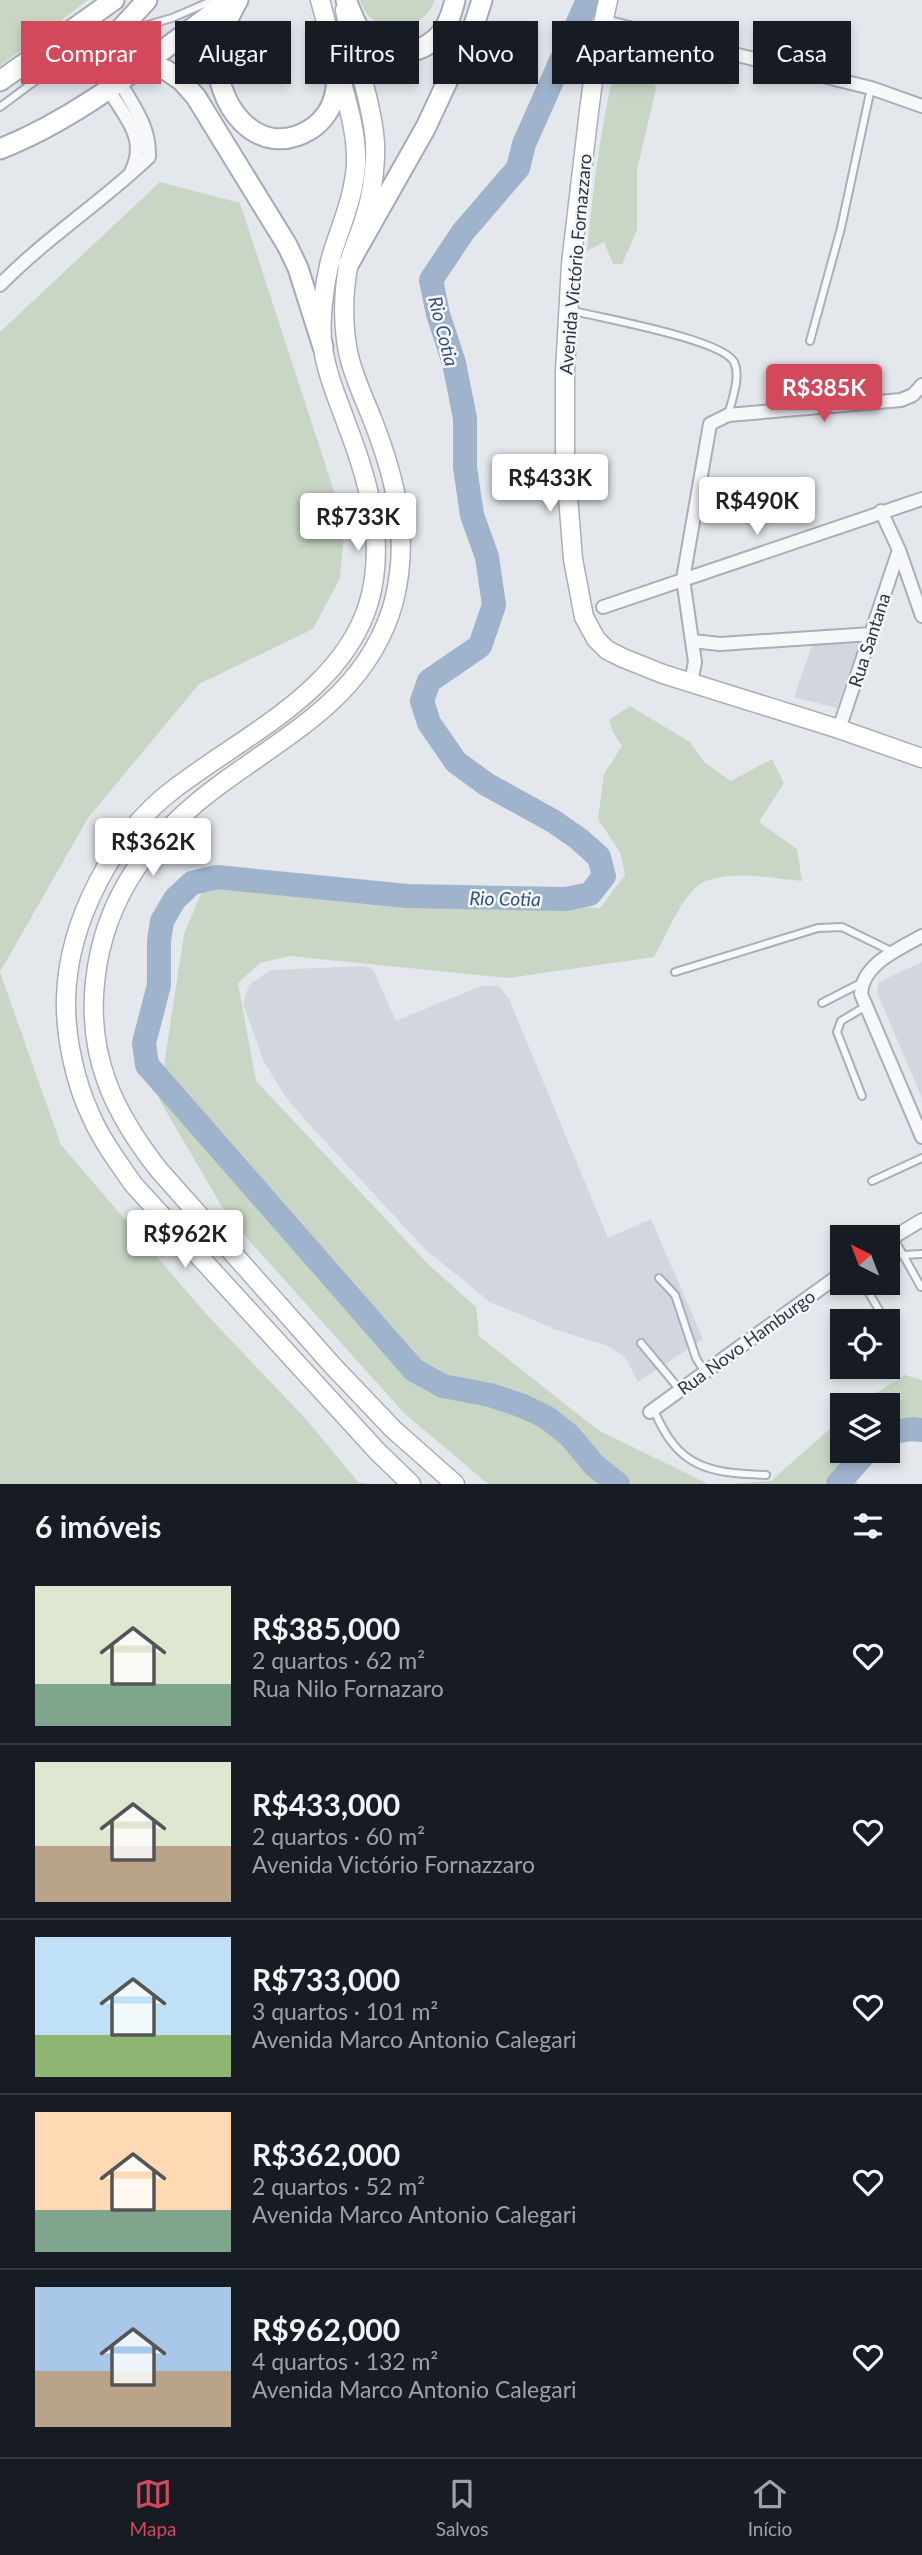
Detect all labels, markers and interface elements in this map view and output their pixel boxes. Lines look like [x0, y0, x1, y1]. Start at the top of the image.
chip: Comprar [21, 21, 161, 84]
chip: Alugar [175, 21, 291, 84]
chip: Filtros [305, 21, 419, 84]
chip: Novo [433, 21, 538, 84]
chip: Apartamento [552, 21, 739, 84]
chip: Casa [753, 21, 851, 84]
street label: Avenida Victório Fornazzaro [554, 153, 596, 375]
water label: Rio Cotia [424, 294, 464, 368]
pin: R$385K [767, 364, 881, 424]
text: R$385K [782, 373, 866, 401]
pin: R$433K [493, 454, 607, 514]
text: R$433K [508, 463, 592, 491]
pin: R$490K [700, 477, 814, 537]
text: R$490K [715, 486, 799, 514]
pin: R$733K [301, 494, 415, 553]
text: R$733K [316, 502, 400, 530]
street label: Rua Santana [843, 590, 895, 690]
pin: R$362K [96, 818, 210, 878]
text: R$362K [111, 827, 195, 855]
water label: Rio Cotia [469, 886, 541, 910]
pin: R$962K [128, 1210, 242, 1270]
text: R$962K [143, 1219, 227, 1247]
north arrow [830, 1225, 900, 1295]
map controls [830, 1225, 900, 1463]
street label: Rua Novo Hamburgo [673, 1285, 819, 1399]
button: locate [830, 1309, 900, 1379]
button: layers [830, 1393, 900, 1463]
icon: filters [849, 1507, 887, 1545]
text: 6 imóveis [35, 1508, 161, 1544]
text: R$385,000 [252, 1610, 400, 1646]
icon: home [91, 1614, 175, 1698]
icon: heart [849, 1637, 887, 1675]
text: 2 quartos · 62 m² [252, 1646, 425, 1674]
text: Rua Nilo Fornazaro [252, 1674, 444, 1702]
text: R$433,000 [252, 1786, 400, 1822]
icon: home [91, 1790, 175, 1874]
icon: heart [849, 1813, 887, 1851]
text: 2 quartos · 60 m² [252, 1822, 425, 1850]
text: Avenida Victório Fornazzaro [252, 1850, 535, 1878]
text: R$733,000 [252, 1961, 400, 1997]
icon: home [91, 1965, 175, 2049]
icon: heart [849, 1988, 887, 2026]
text: 3 quartos · 101 m² [252, 1997, 438, 2025]
text: Avenida Marco Antonio Calegari [252, 2025, 577, 2053]
text: R$362,000 [252, 2136, 400, 2172]
icon: home [91, 2140, 175, 2224]
icon: heart [849, 2163, 887, 2201]
text: 2 quartos · 52 m² [252, 2172, 425, 2200]
text: Avenida Marco Antonio Calegari [252, 2200, 577, 2228]
text: R$962,000 [252, 2311, 400, 2347]
icon: home [91, 2315, 175, 2399]
icon: heart [849, 2338, 887, 2376]
text: 4 quartos · 132 m² [252, 2347, 438, 2375]
text: Avenida Marco Antonio Calegari [252, 2375, 577, 2403]
tab: Mapa [130, 2475, 177, 2540]
tab: Salvos [436, 2475, 488, 2540]
tab: Início [748, 2475, 792, 2540]

